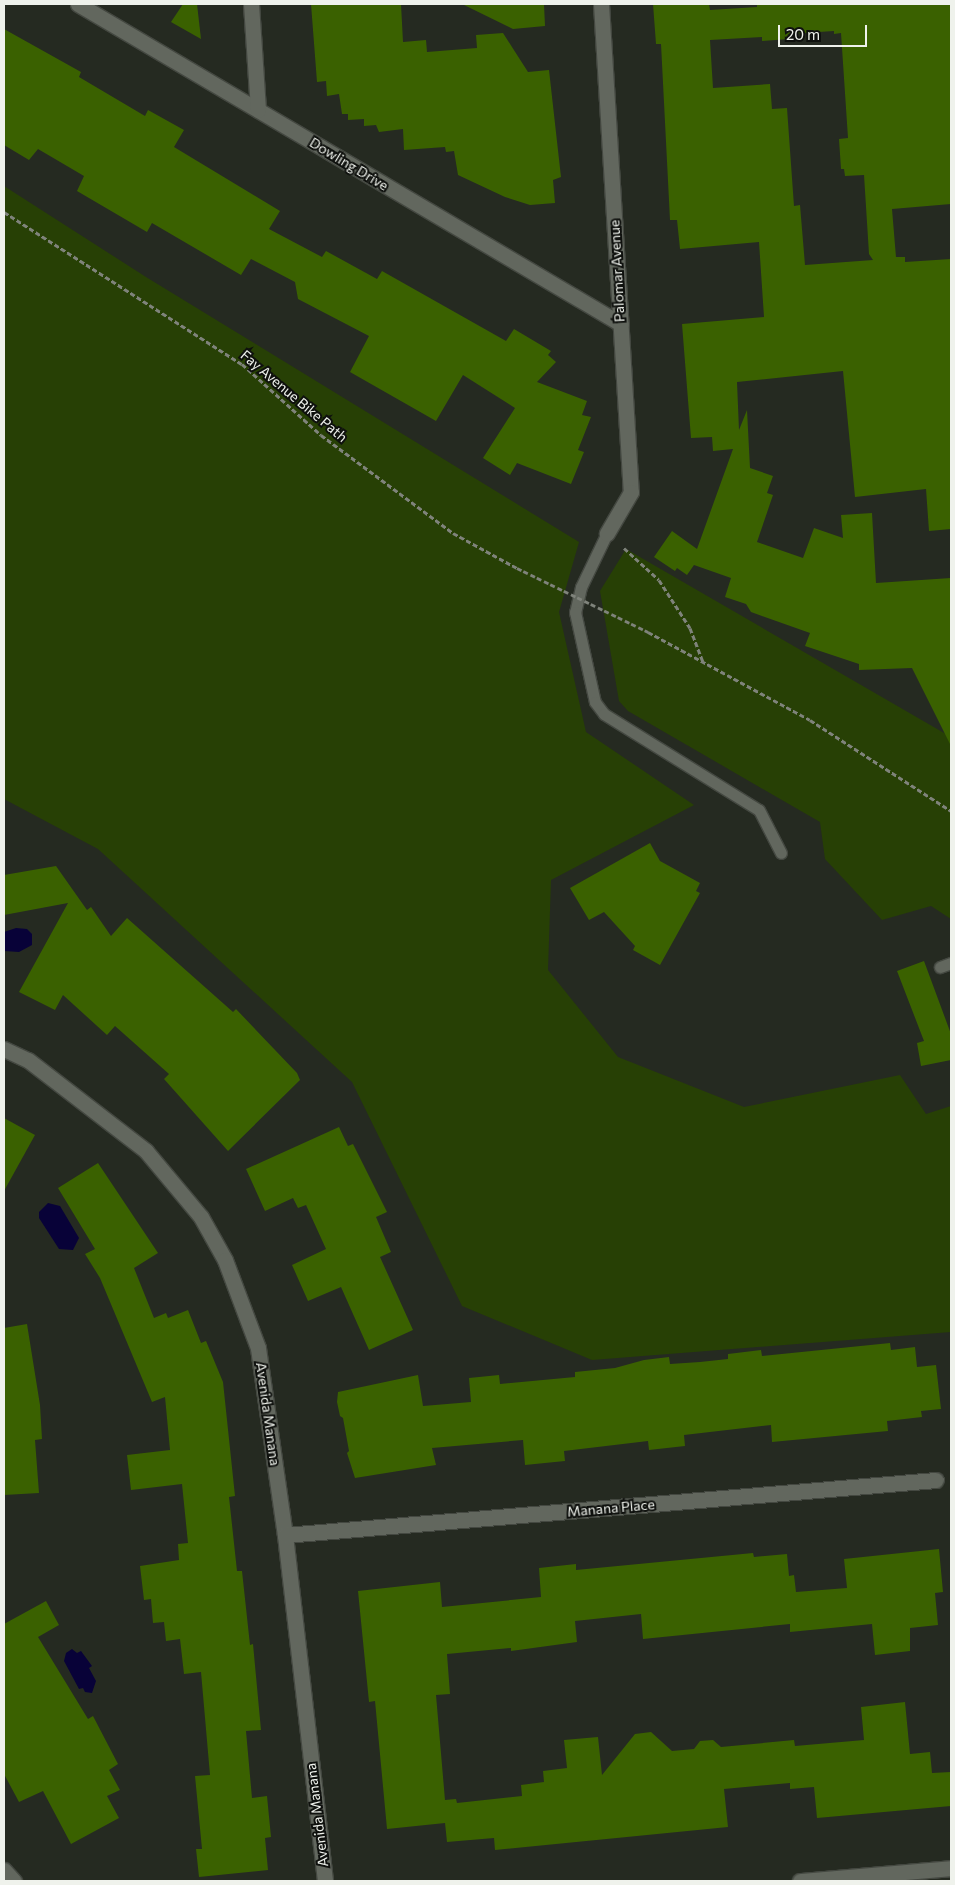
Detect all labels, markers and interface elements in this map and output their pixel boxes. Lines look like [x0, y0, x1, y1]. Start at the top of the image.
scale bar [780, 15, 869, 47]
text: 20 m [786, 25, 820, 43]
street label: Dowling Drive [307, 134, 391, 194]
street label: Palomar Avenue [606, 219, 628, 323]
street label: Fay Avenue Bike Path [237, 346, 351, 446]
street label: Avenida Manana [252, 1361, 284, 1467]
street label: Manana Place [566, 1496, 656, 1520]
street label: Avenida Manana [302, 1762, 332, 1868]

